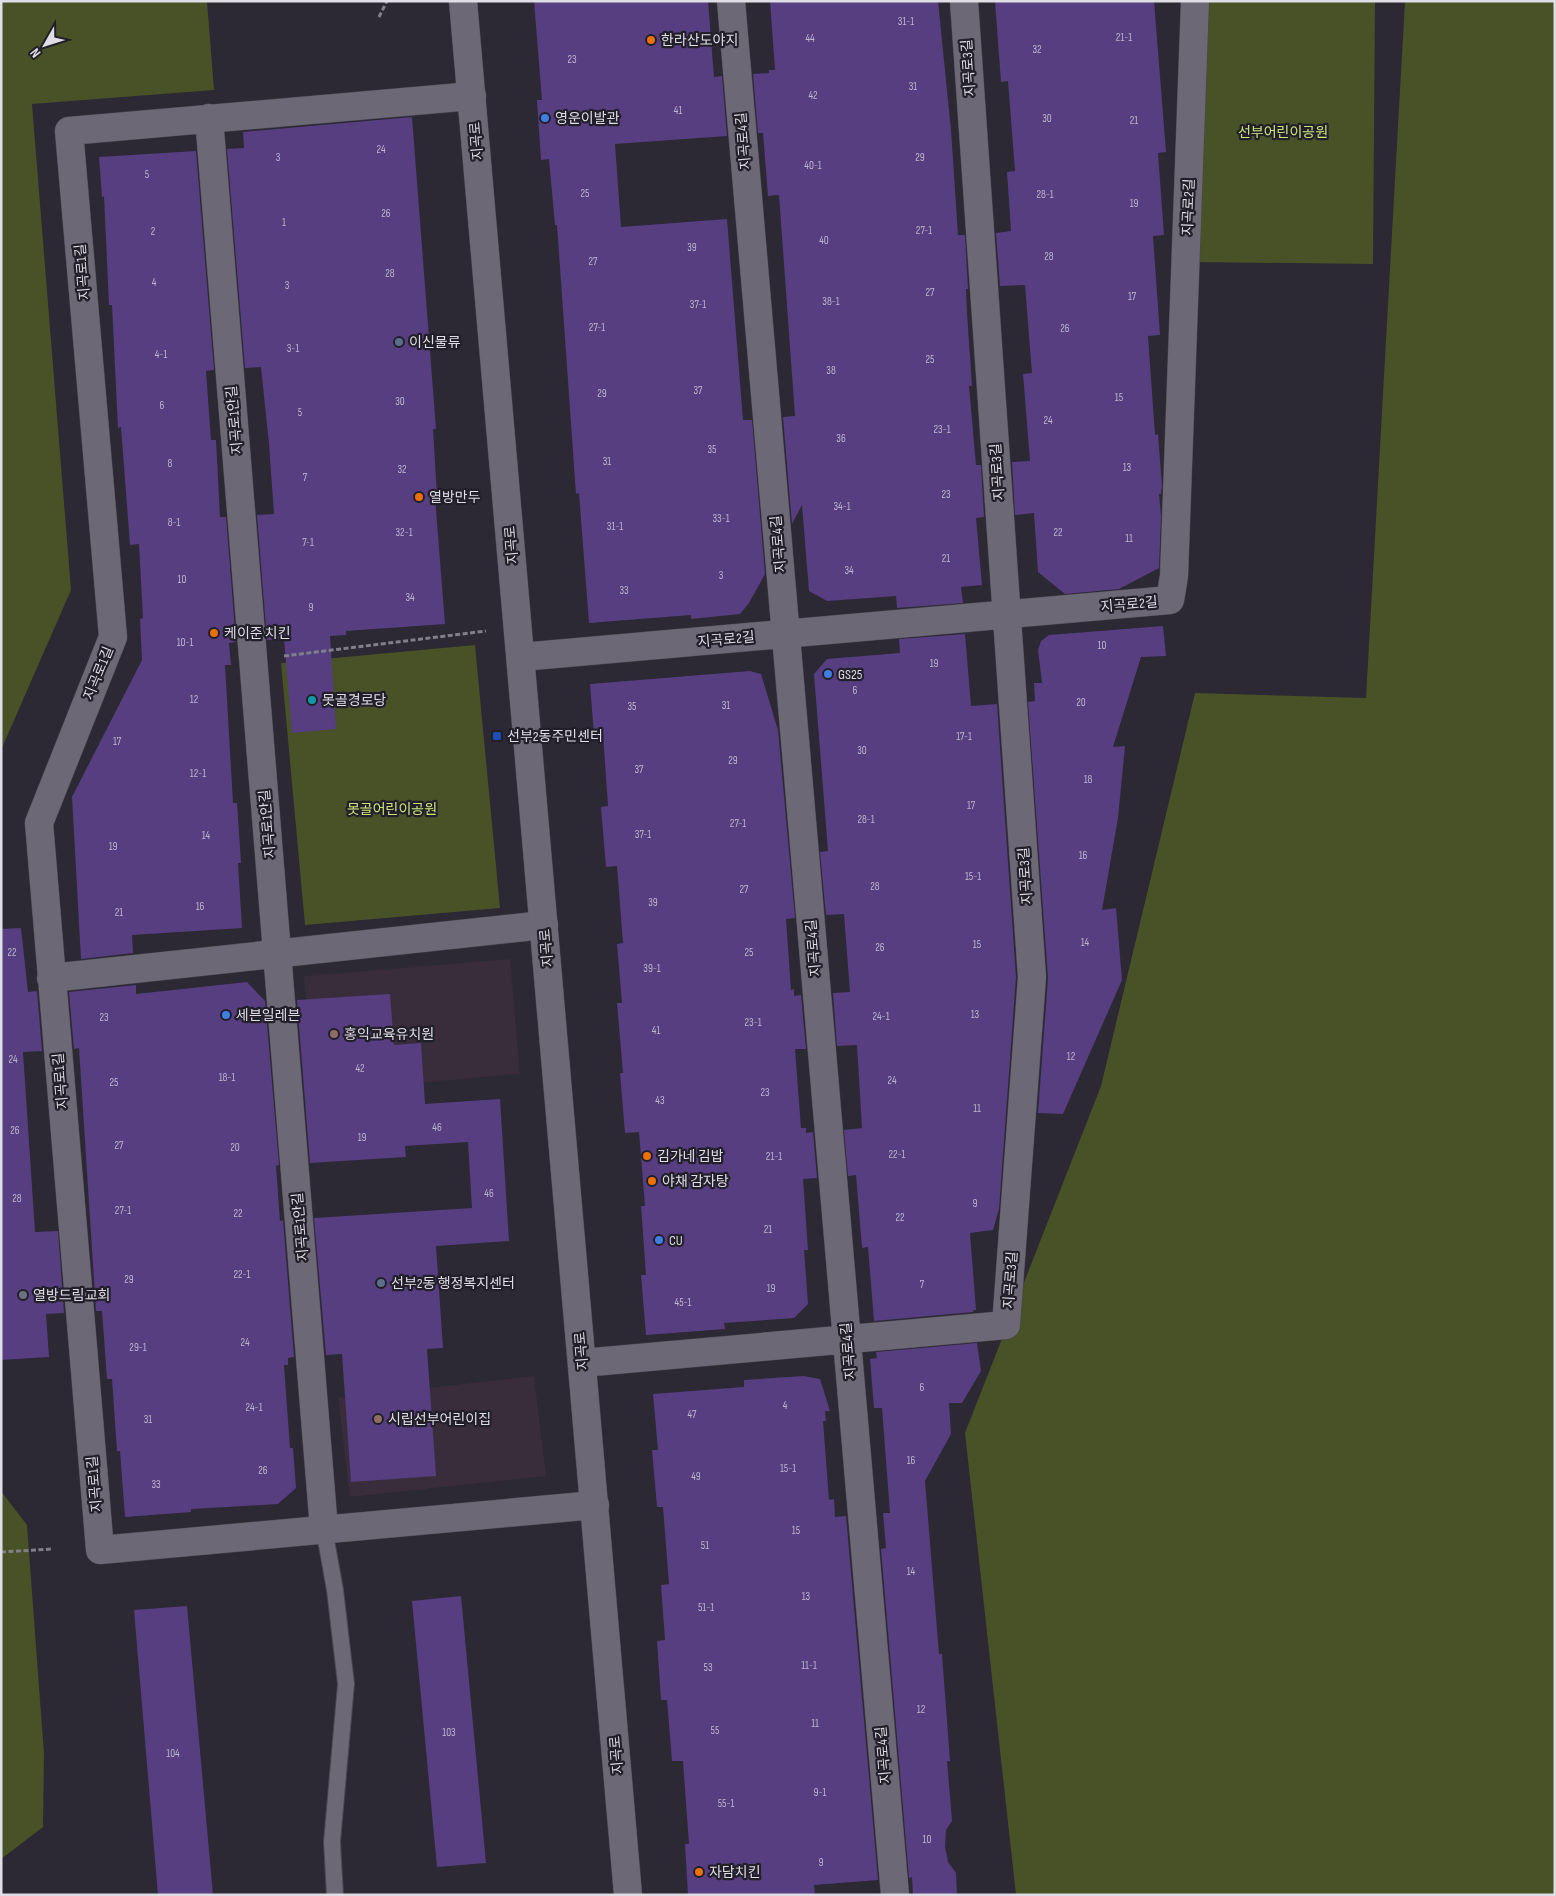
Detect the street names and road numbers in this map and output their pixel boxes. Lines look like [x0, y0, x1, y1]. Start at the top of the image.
street label: 지곡로3길 [958, 39, 979, 97]
street label: 지곡로4길 [733, 112, 754, 170]
street label: 지곡로 [466, 121, 487, 161]
street label: 지곡로2길 [1179, 178, 1198, 236]
street label: 지곡로1길 [72, 243, 93, 301]
street label: 지곡로1안길 [223, 385, 246, 455]
street label: 지곡로3길 [987, 443, 1008, 501]
street label: 지곡로4길 [768, 515, 789, 573]
street label: 지곡로 [501, 525, 522, 565]
street label: 지곡로2길 [1100, 594, 1158, 615]
street label: 지곡로2길 [697, 629, 755, 650]
street label: 지곡로1길 [80, 644, 117, 703]
street label: 지곡로1안길 [256, 789, 279, 859]
street label: 지곡로3길 [1015, 847, 1036, 905]
street label: 지곡로4길 [803, 919, 824, 977]
street label: 지곡로 [536, 928, 557, 968]
street label: 지곡로1길 [50, 1052, 71, 1110]
street label: 지곡로1안길 [289, 1192, 312, 1262]
street label: 지곡로3길 [1000, 1251, 1021, 1309]
street label: 지곡로4길 [838, 1322, 859, 1380]
street label: 지곡로 [571, 1331, 592, 1371]
street label: 지곡로1길 [84, 1455, 105, 1513]
street label: 지곡로4길 [873, 1726, 894, 1784]
street label: 지곡로 [606, 1735, 627, 1775]

